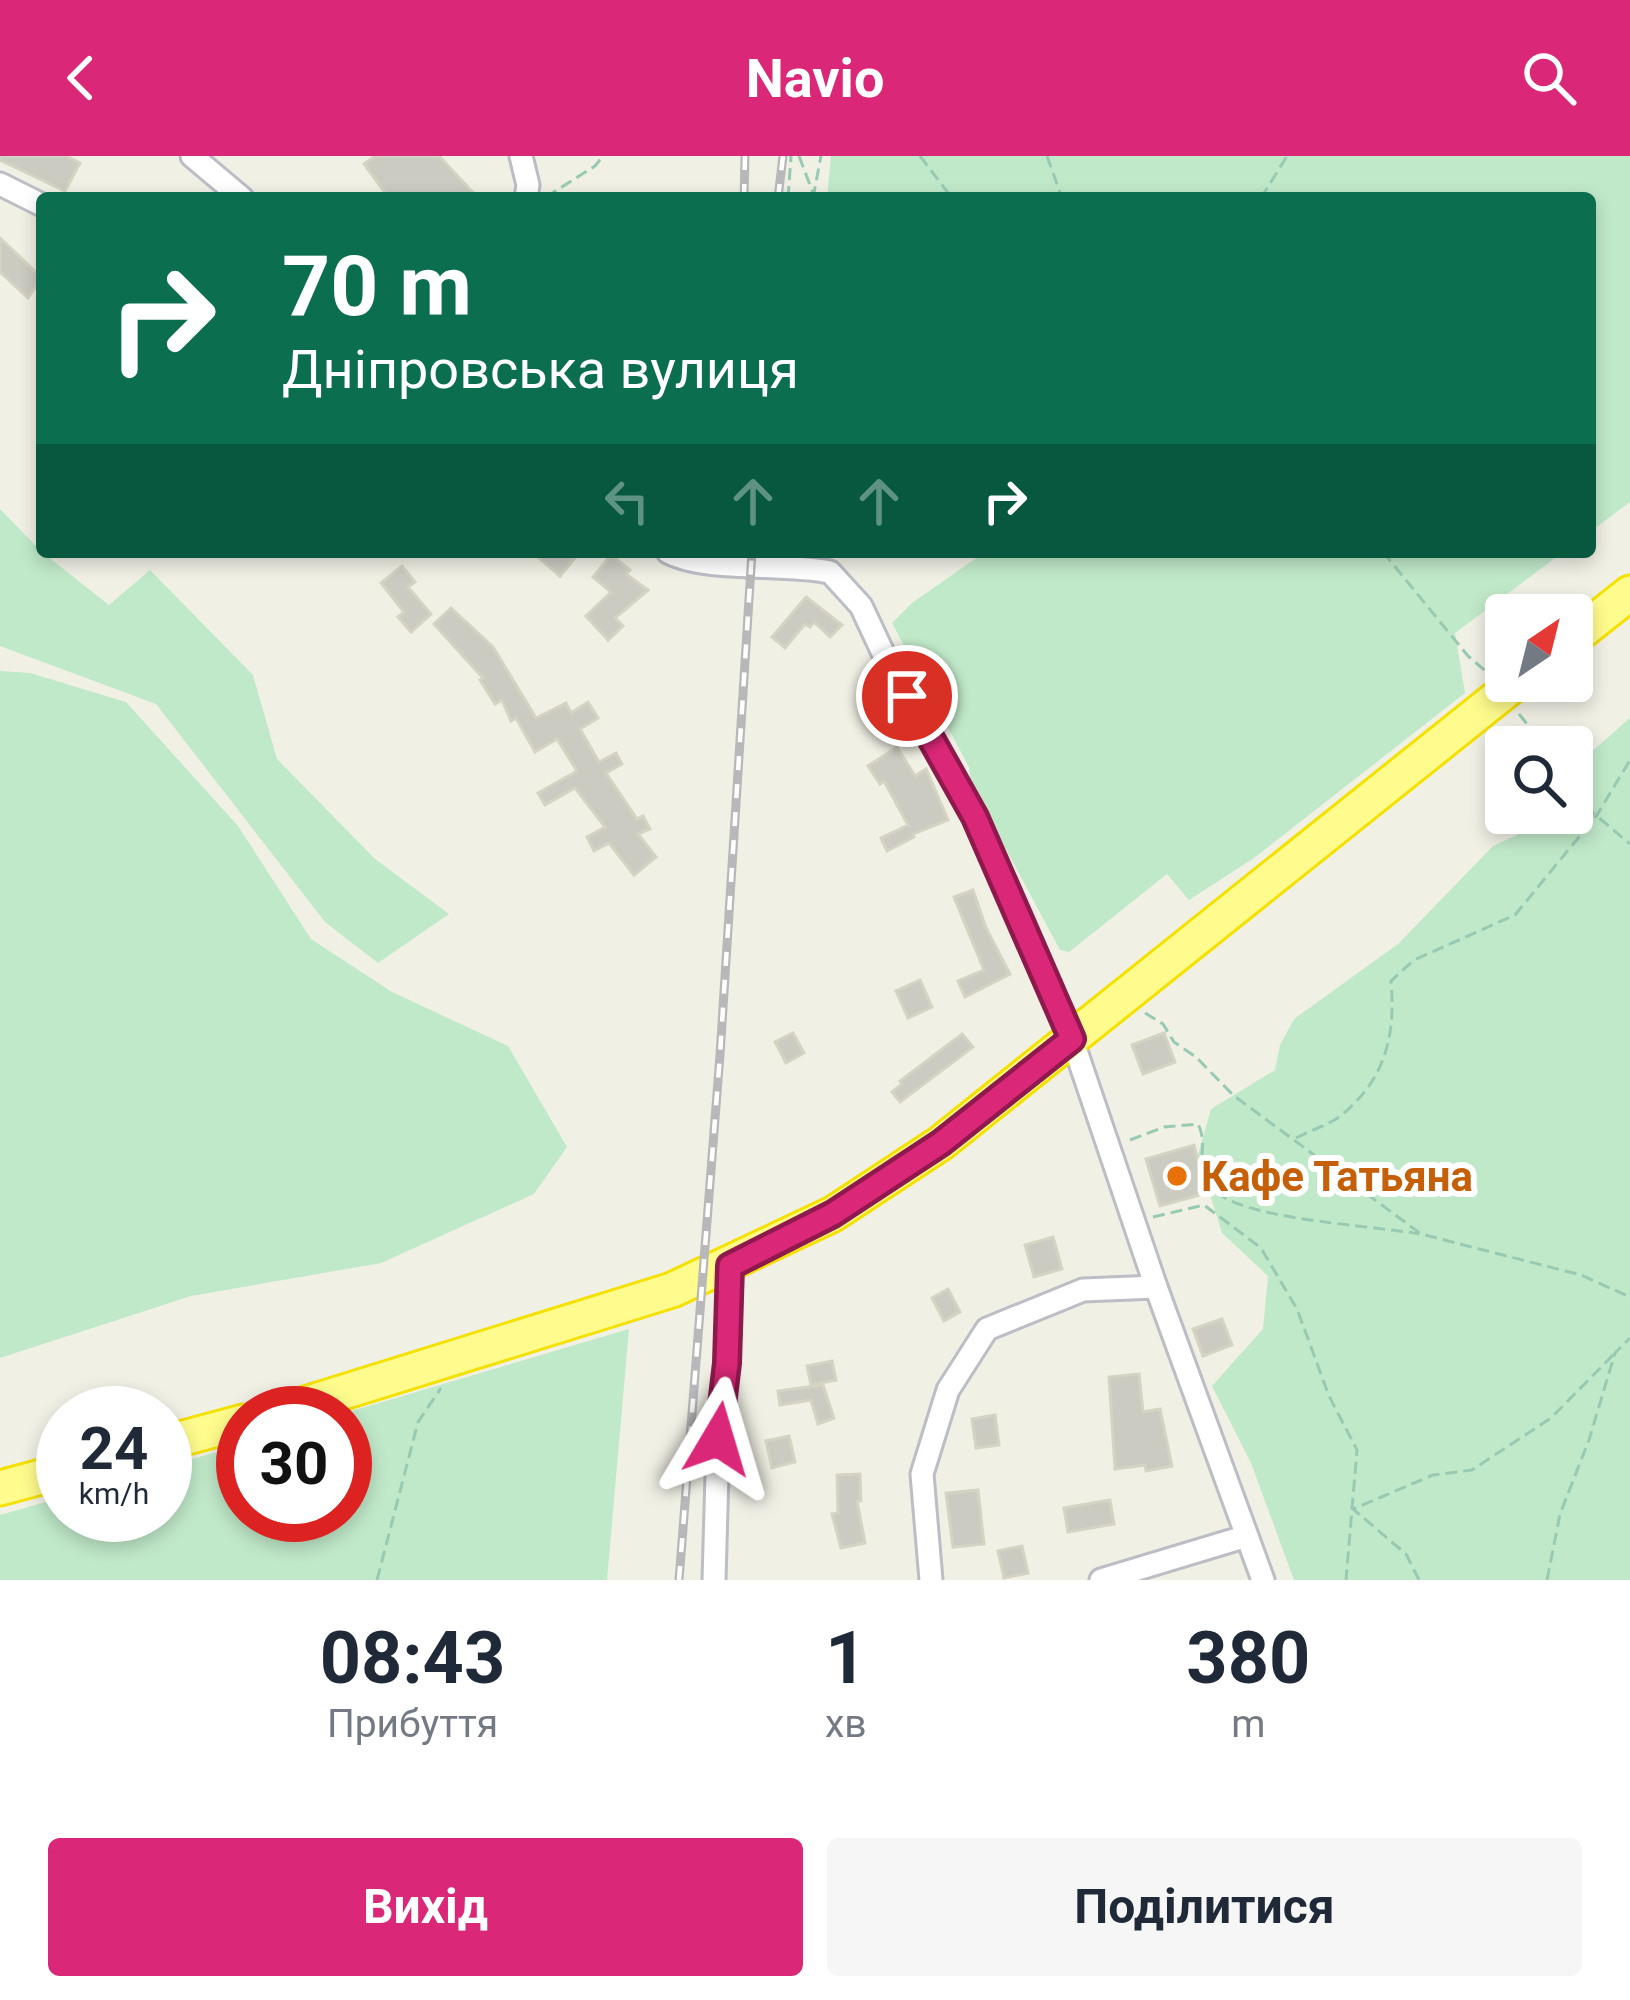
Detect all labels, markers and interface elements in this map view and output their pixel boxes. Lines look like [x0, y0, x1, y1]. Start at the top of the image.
icon: back [48, 45, 114, 111]
icon: search [1516, 45, 1582, 111]
text: Navio [746, 47, 884, 110]
text: 70 m [282, 237, 472, 336]
icon: right [84, 240, 240, 396]
text: Дніпровська вулиця [282, 338, 799, 401]
icon: left [594, 468, 660, 534]
icon: ahead [720, 468, 786, 534]
icon: ahead [846, 468, 912, 534]
icon: right [972, 468, 1038, 534]
north arrow [1485, 594, 1593, 702]
map controls [1485, 594, 1593, 834]
pin [856, 645, 958, 747]
icon: arrive [874, 663, 940, 729]
button: search [1485, 726, 1593, 834]
place label: Кафе Татьяна [1201, 1152, 1473, 1201]
marker: Кафе Татьяна [1164, 1163, 1190, 1189]
position arrow [655, 1376, 781, 1502]
speed limit sign: 30 [216, 1386, 372, 1542]
text: 24 [80, 1413, 148, 1484]
text: km/h [79, 1476, 149, 1511]
text: 08:43 [320, 1616, 505, 1701]
text: 1 [825, 1616, 866, 1701]
text: 380 [1186, 1616, 1310, 1701]
text: Прибуття [327, 1701, 498, 1747]
text: хв [825, 1701, 867, 1747]
text: m [1231, 1701, 1265, 1747]
button: Вихід [48, 1838, 803, 1976]
button: Поділитися [827, 1838, 1582, 1976]

